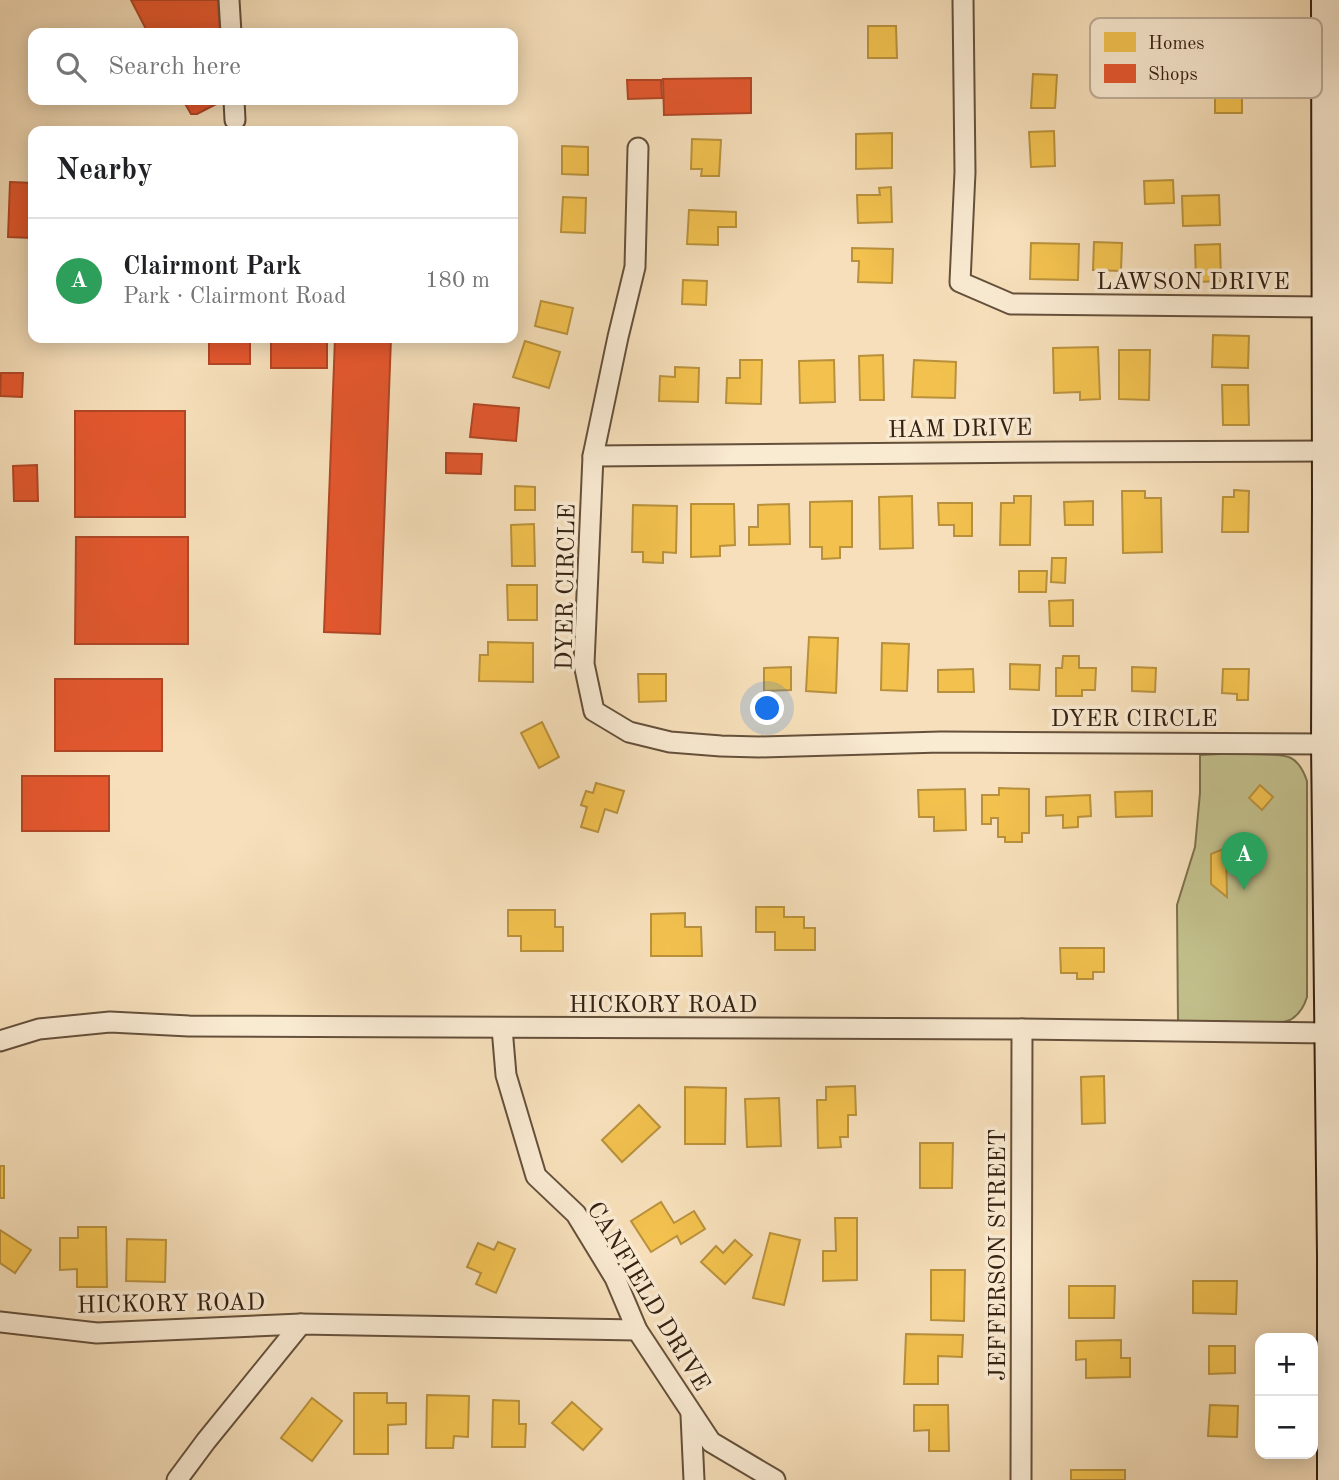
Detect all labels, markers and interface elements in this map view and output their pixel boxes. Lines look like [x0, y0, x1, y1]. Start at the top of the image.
legend [1090, 18, 1322, 98]
search box [28, 28, 518, 105]
text: Homes [1148, 35, 1204, 54]
icon: search [52, 48, 90, 86]
text: Search here [108, 54, 241, 80]
text: Shops [1148, 66, 1198, 85]
text: Nearby [56, 156, 153, 186]
text: Clairmont Park [123, 254, 302, 280]
text: A [70, 269, 88, 292]
text: 180 m [425, 269, 490, 292]
street label: LAWSON DRIVE [1096, 271, 1290, 295]
text: Park · Clairmont Road [123, 285, 346, 308]
street label: HAM DRIVE [888, 417, 1032, 443]
street label: DYER CIRCLE [554, 503, 580, 671]
your location [750, 691, 784, 725]
street label: DYER CIRCLE [1051, 708, 1217, 732]
pin: A [1221, 832, 1267, 890]
street label: HICKORY ROAD [569, 994, 757, 1018]
street label: JEFFERSON STREET [987, 1129, 1011, 1381]
street label: CANFIELD DRIVE [581, 1198, 713, 1396]
street label: HICKORY ROAD [77, 1291, 265, 1319]
map controls [1255, 1333, 1318, 1459]
button: + [1255, 1333, 1318, 1396]
button: − [1255, 1396, 1318, 1459]

